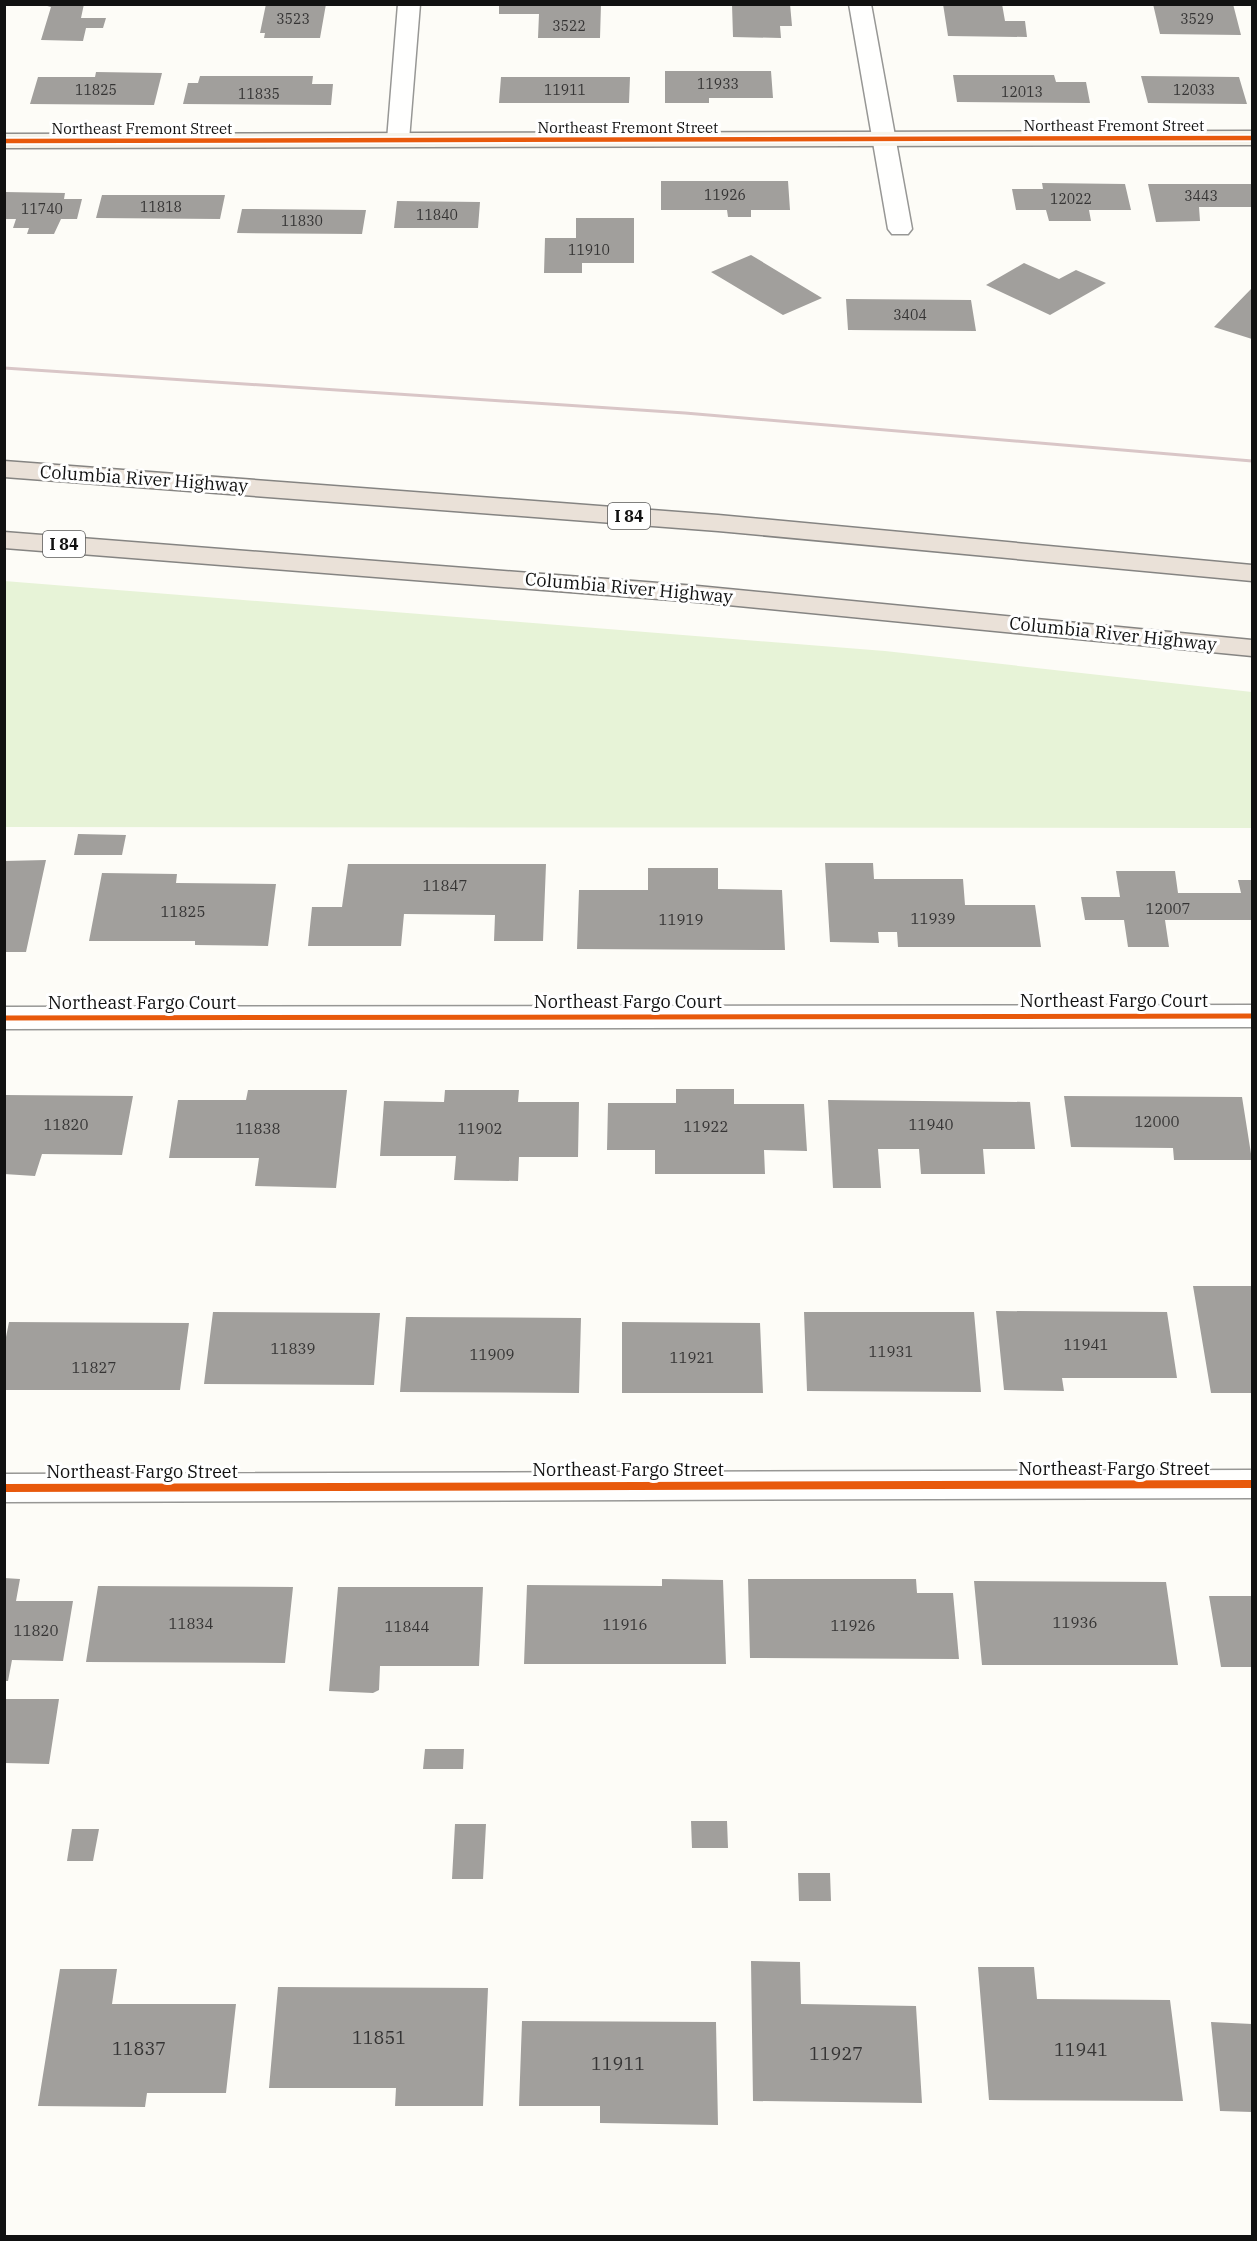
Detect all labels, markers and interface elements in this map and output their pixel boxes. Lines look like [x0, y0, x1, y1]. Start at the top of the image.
house number: 3523 [276, 10, 310, 28]
house number: 3529 [1180, 10, 1214, 28]
house number: 3522 [552, 17, 586, 35]
house number: 11933 [697, 75, 739, 93]
house number: 11825 [75, 81, 117, 99]
house number: 11911 [544, 81, 586, 99]
house number: 12033 [1173, 81, 1215, 99]
house number: 12013 [1001, 83, 1043, 101]
house number: 11835 [238, 85, 280, 103]
street label: Northeast Fremont Street [1024, 116, 1204, 135]
street label: Northeast Fremont Street [538, 118, 718, 137]
street label: Northeast Fremont Street [52, 119, 232, 138]
house number: 11926 [704, 186, 746, 204]
house number: 3443 [1184, 187, 1218, 205]
house number: 12022 [1050, 190, 1092, 208]
house number: 11818 [140, 198, 182, 216]
house number: 11740 [21, 200, 63, 218]
house number: 11840 [416, 206, 458, 224]
house number: 11830 [281, 212, 323, 230]
house number: 11910 [568, 241, 610, 259]
house number: 3404 [893, 306, 927, 324]
street label: Columbia River Highway [39, 460, 249, 497]
road number: I 84 [608, 503, 650, 529]
road number: I 84 [43, 531, 85, 557]
street label: Columbia River Highway [524, 567, 734, 608]
street label: Columbia River Highway [1008, 611, 1218, 656]
house number: 11847 [422, 876, 468, 895]
house number: 12007 [1145, 899, 1191, 918]
house number: 11825 [160, 902, 206, 921]
house number: 11939 [910, 909, 956, 928]
house number: 11919 [658, 910, 704, 929]
street label: Northeast Fargo Court [1020, 989, 1208, 1012]
street label: Northeast Fargo Court [534, 990, 722, 1013]
street label: Northeast Fargo Court [48, 991, 236, 1014]
house number: 12000 [1134, 1112, 1180, 1131]
house number: 11820 [43, 1115, 89, 1134]
house number: 11940 [908, 1115, 954, 1134]
house number: 11922 [683, 1117, 729, 1136]
house number: 11838 [235, 1119, 281, 1138]
house number: 11902 [457, 1119, 503, 1138]
house number: 11941 [1063, 1335, 1109, 1354]
house number: 11839 [270, 1339, 316, 1358]
house number: 11931 [868, 1342, 914, 1361]
house number: 11909 [469, 1345, 515, 1364]
house number: 11921 [669, 1348, 715, 1367]
house number: 11827 [71, 1358, 117, 1377]
street label: Northeast Fargo Street [1018, 1457, 1210, 1480]
street label: Northeast Fargo Street [532, 1458, 724, 1481]
street label: Northeast Fargo Street [46, 1460, 238, 1483]
house number: 11936 [1052, 1613, 1098, 1632]
house number: 11834 [168, 1614, 214, 1633]
house number: 11916 [602, 1615, 648, 1634]
house number: 11926 [830, 1616, 876, 1635]
house number: 11844 [384, 1617, 430, 1636]
house number: 11820 [13, 1621, 59, 1640]
house number: 11851 [352, 2026, 406, 2049]
house number: 11837 [112, 2037, 166, 2060]
house number: 11941 [1054, 2038, 1108, 2061]
house number: 11927 [809, 2042, 863, 2065]
house number: 11911 [591, 2052, 645, 2075]

